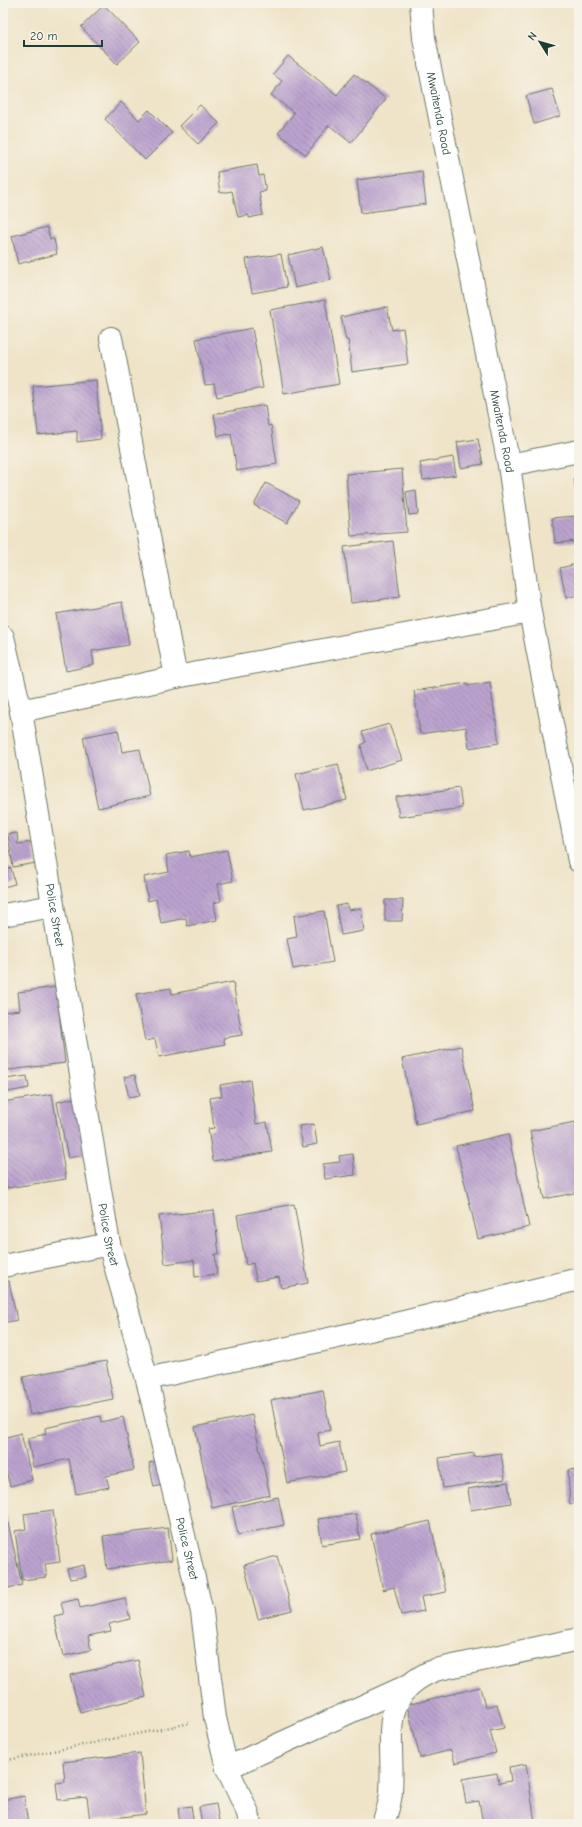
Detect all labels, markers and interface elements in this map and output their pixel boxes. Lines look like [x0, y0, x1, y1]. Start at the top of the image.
scale bar [24, 22, 102, 48]
north arrow [520, 22, 560, 62]
text: 20 m [30, 29, 58, 43]
text: N [525, 30, 540, 43]
street label: Mwaitenda Road [424, 71, 454, 156]
street label: Mwaitenda Road [487, 388, 517, 474]
street label: Police Street [43, 882, 67, 948]
street label: Police Street [95, 1202, 122, 1268]
street label: Police Street [173, 1516, 201, 1582]

